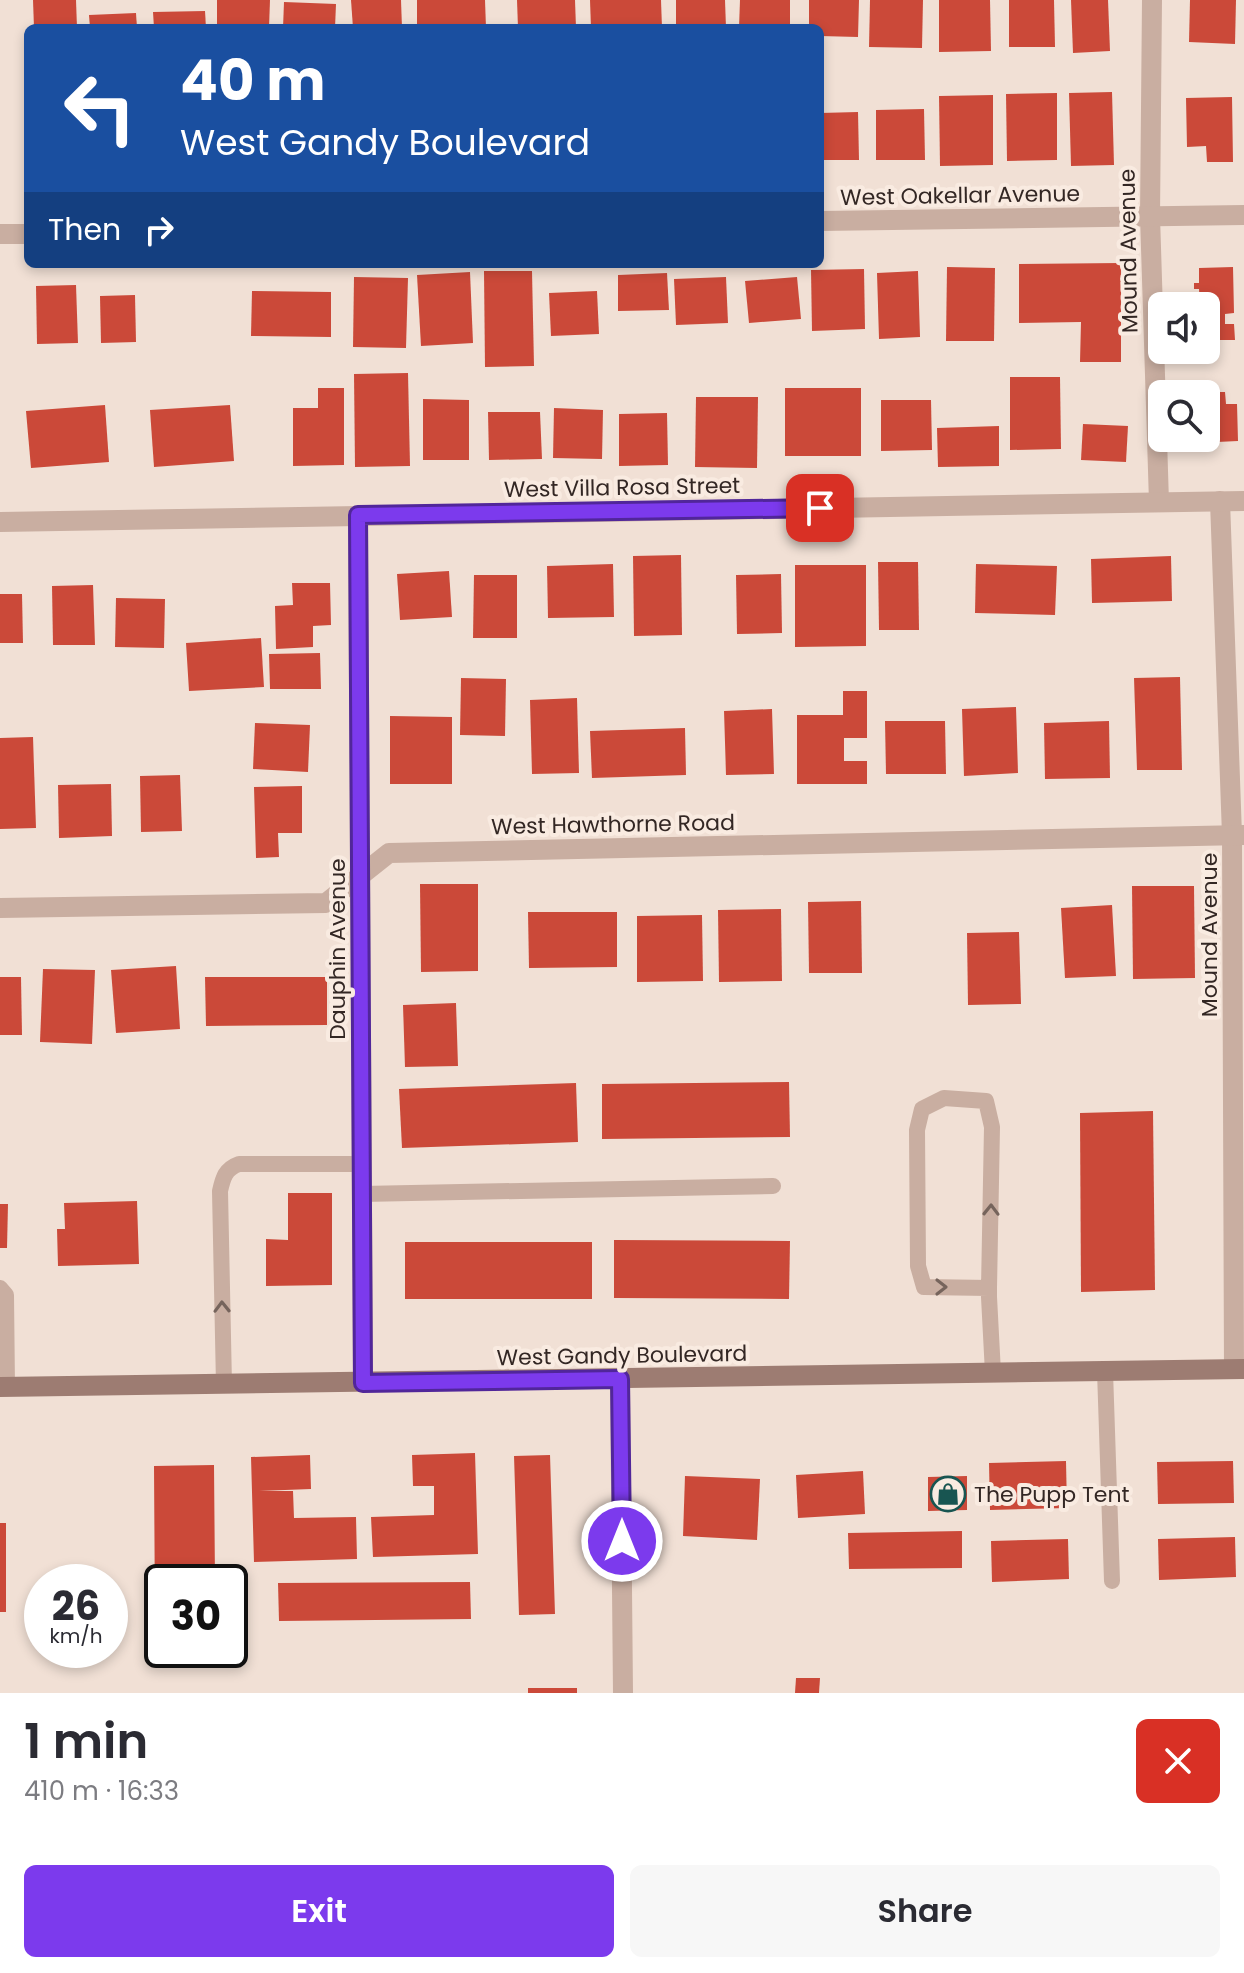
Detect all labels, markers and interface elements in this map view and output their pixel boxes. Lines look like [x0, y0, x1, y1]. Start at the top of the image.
text: 40 m [180, 41, 326, 120]
icon: left [48, 56, 152, 160]
text: West Gandy Boulevard [180, 117, 590, 168]
street label: Mound Avenue [1112, 168, 1145, 334]
street label: West Oakellar Avenue [840, 178, 1080, 213]
text: Then [48, 208, 121, 251]
icon: right [137, 208, 181, 252]
map controls [1148, 292, 1220, 452]
button: sound [1148, 292, 1220, 364]
button: search [1148, 380, 1220, 452]
street label: West Villa Rosa Street [504, 470, 740, 505]
pin [786, 474, 854, 542]
icon: arrive [798, 486, 842, 530]
street label: West Hawthorne Road [491, 807, 735, 842]
street label: Mound Avenue [1194, 853, 1225, 1017]
street label: Dauphin Avenue [322, 858, 353, 1040]
one-way arrow [982, 1203, 999, 1216]
one-way arrow [935, 1279, 948, 1296]
one-way arrow [214, 1300, 231, 1313]
street label: West Gandy Boulevard [496, 1338, 748, 1373]
shop icon: The Pupp Tent [929, 1475, 967, 1513]
place label: The Pupp Tent [974, 1479, 1130, 1510]
position arrow [580, 1499, 664, 1583]
speed limit sign: 30 [144, 1564, 248, 1668]
text: 26 [52, 1578, 100, 1634]
text: km/h [49, 1622, 103, 1650]
text: 1 min [24, 1708, 148, 1775]
button: close [1136, 1719, 1220, 1803]
text: 410 m · 16:33 [24, 1773, 179, 1809]
button: Exit [24, 1865, 614, 1957]
button: Share [630, 1865, 1220, 1957]

